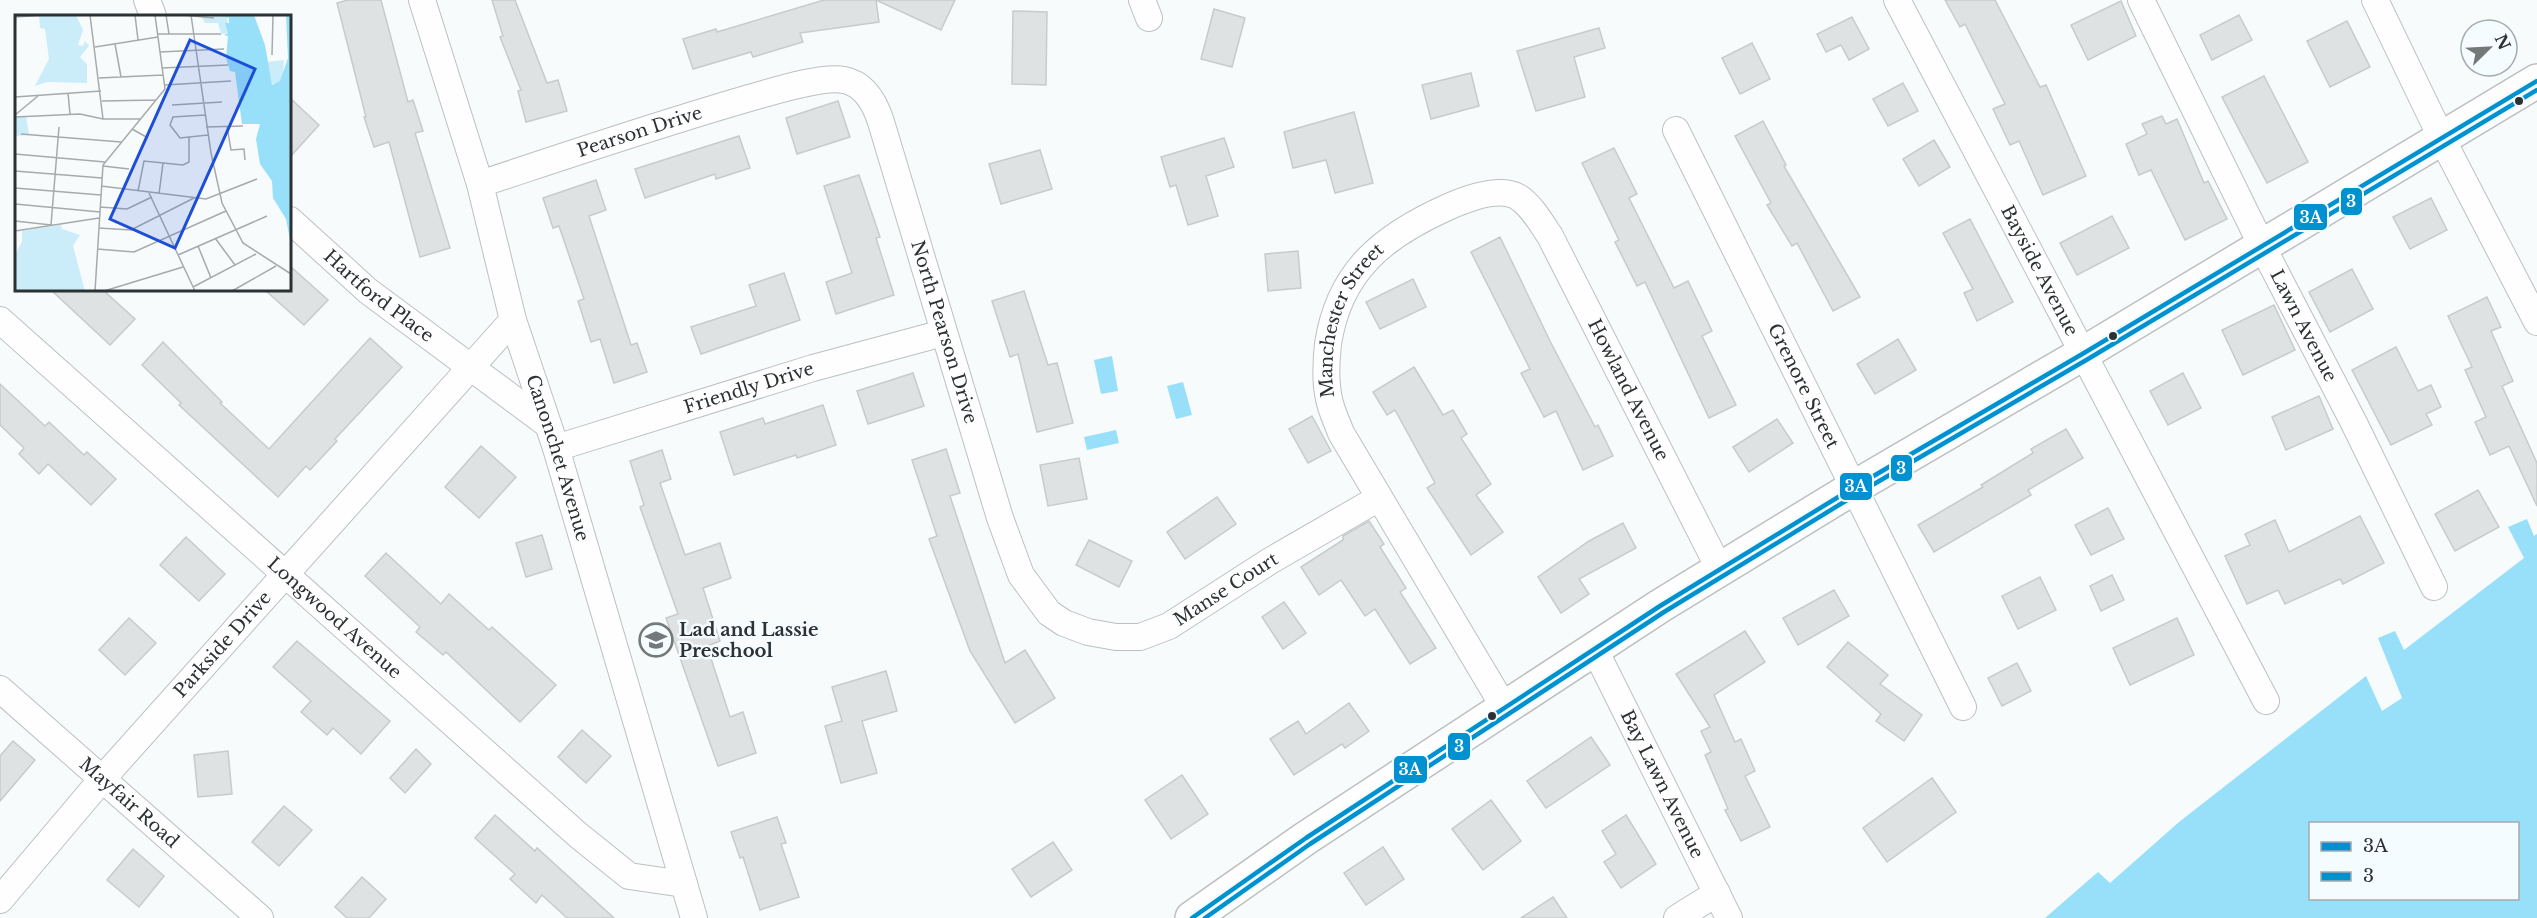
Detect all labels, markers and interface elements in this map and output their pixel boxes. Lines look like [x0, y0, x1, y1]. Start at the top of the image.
inset map [15, 15, 291, 291]
north arrow [2459, 18, 2519, 78]
text: N [2491, 31, 2515, 53]
unlabelled marker [2513, 95, 2525, 107]
street label: Pearson Drive [574, 102, 705, 162]
line badge: 3 [2340, 187, 2363, 216]
text: 3 [2346, 191, 2356, 211]
street label: Bayside Avenue [1996, 202, 2083, 340]
line badge: 3A [2293, 203, 2328, 231]
text: 3A [2299, 207, 2324, 227]
street label: North Pearson Drive [906, 238, 982, 426]
street label: Manchester Street [1315, 238, 1388, 399]
street label: Hartford Place [319, 245, 438, 347]
street label: Lawn Avenue [2265, 266, 2342, 386]
street label: Howland Avenue [1583, 315, 1674, 464]
street label: Grenore Street [1763, 320, 1844, 452]
unlabelled marker [2107, 330, 2119, 342]
street label: Friendly Drive [681, 357, 817, 419]
street label: Canonchet Avenue [521, 372, 594, 544]
line badge: 3 [1890, 454, 1913, 482]
text: 3 [1896, 458, 1906, 478]
line badge: 3A [1839, 472, 1873, 501]
text: 3A [1844, 476, 1869, 496]
street label: Manse Court [1170, 548, 1282, 631]
street label: Longwood Avenue [263, 553, 406, 683]
street label: Parkside Drive [169, 587, 276, 702]
place label: Lad and Lassie Preschool [679, 619, 819, 662]
school or university icon: Lad and Lassie Preschool [638, 622, 674, 658]
street label: Bay Lawn Avenue [1616, 706, 1708, 862]
unlabelled marker [1486, 710, 1498, 722]
line badge: 3 [1447, 732, 1471, 761]
text: 3 [1454, 736, 1464, 756]
street label: Mayfair Road [75, 753, 183, 852]
line badge: 3A [1393, 755, 1428, 784]
text: 3A [1398, 759, 1423, 779]
legend [2309, 822, 2519, 900]
text: 3A [2363, 835, 2389, 857]
text: 3 [2363, 865, 2374, 887]

